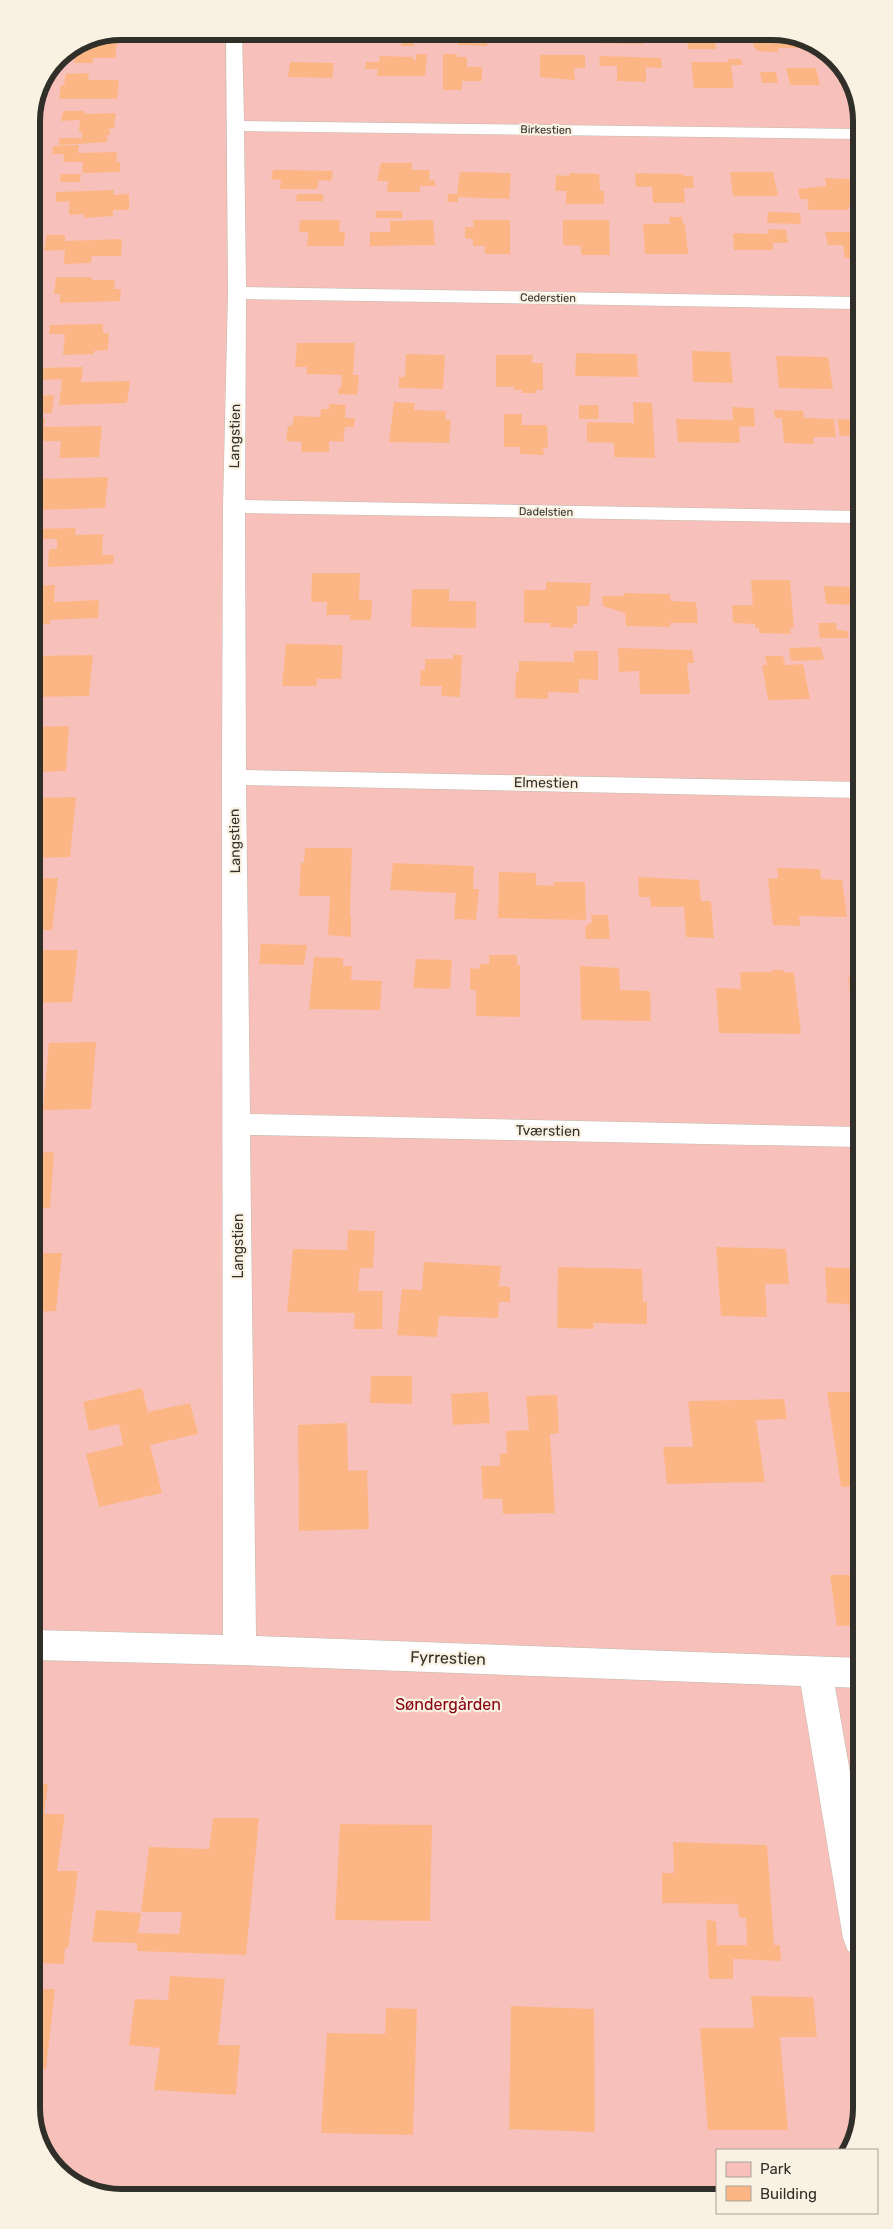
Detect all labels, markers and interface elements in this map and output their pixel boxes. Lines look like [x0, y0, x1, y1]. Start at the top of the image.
street label: Birkestien [520, 123, 572, 137]
street label: Cederstien [520, 291, 576, 305]
street label: Langstien [226, 403, 244, 469]
street label: Dadelstien [519, 505, 573, 519]
street label: Elmestien [514, 774, 578, 792]
street label: Langstien [226, 808, 244, 874]
street label: Tværstien [516, 1122, 580, 1140]
street label: Langstien [230, 1214, 247, 1278]
street label: Fyrrestien [410, 1647, 486, 1669]
park label: Søndergården [395, 1695, 501, 1714]
legend [716, 2149, 878, 2214]
text: Park [760, 2160, 791, 2178]
text: Building [760, 2185, 817, 2203]

